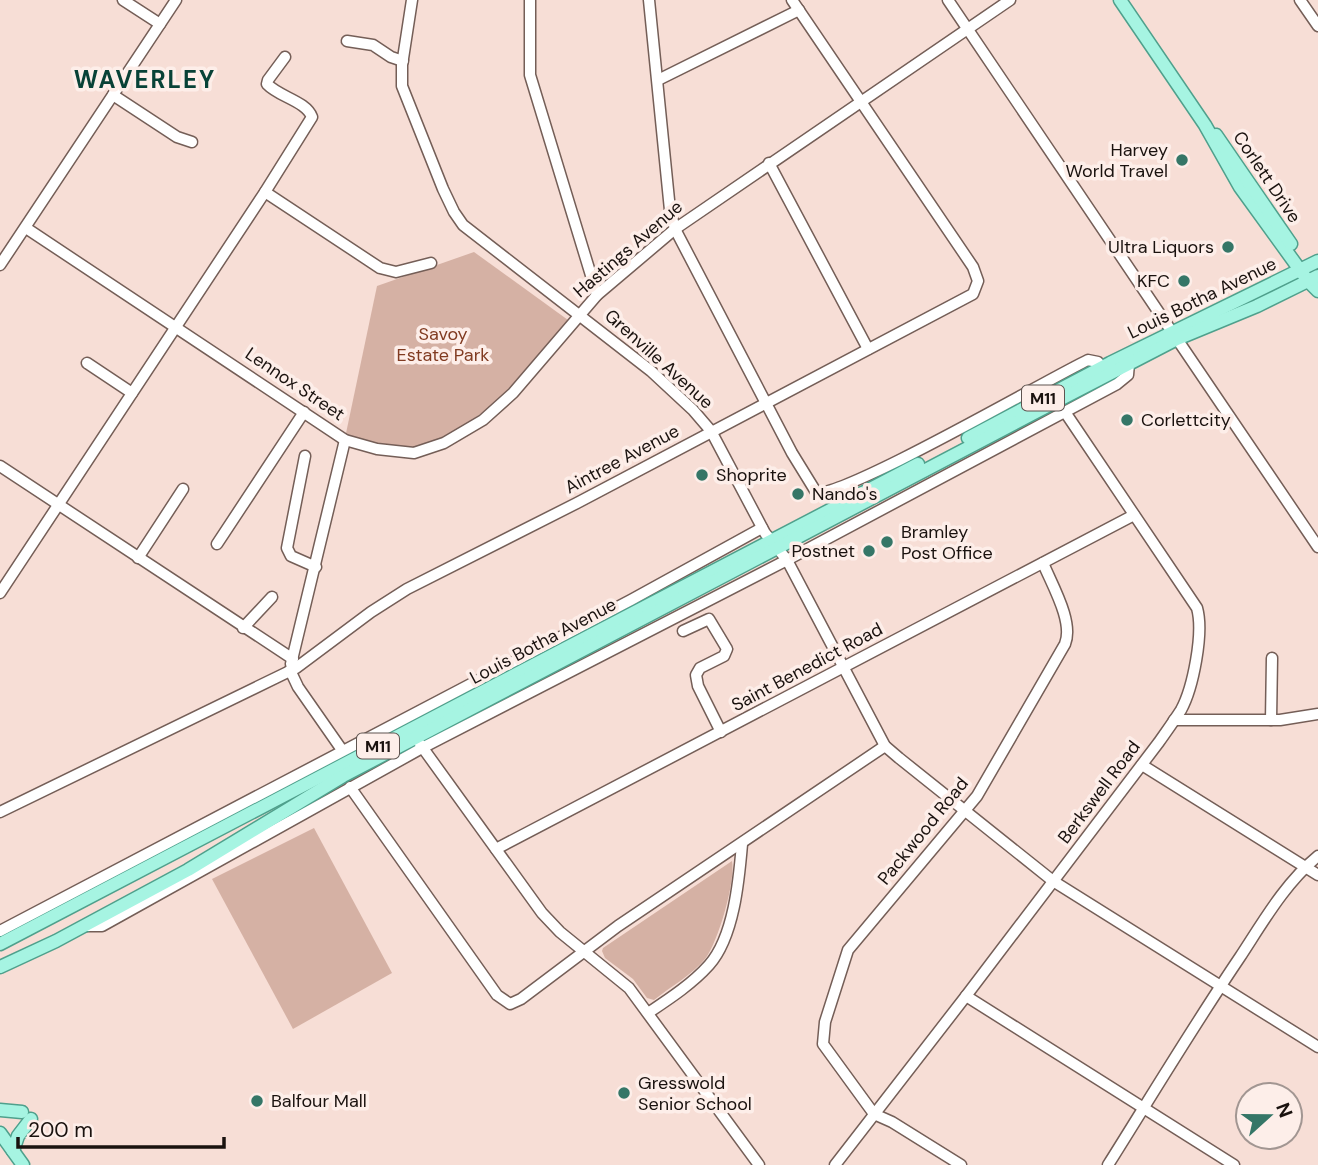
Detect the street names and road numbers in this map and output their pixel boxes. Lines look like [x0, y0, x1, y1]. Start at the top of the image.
street label: Corlett Drive [1227, 126, 1307, 228]
street label: Hastings Avenue [568, 195, 688, 303]
street label: Louis Botha Avenue [1124, 252, 1280, 344]
street label: Grenville Avenue [600, 304, 718, 414]
street label: Lennox Street [241, 342, 349, 426]
road number: M11 [1022, 386, 1064, 410]
street label: Aintree Avenue [561, 419, 683, 499]
street label: Louis Botha Avenue [466, 592, 620, 690]
street label: Saint Benedict Road [727, 617, 887, 717]
road number: M11 [357, 734, 399, 758]
street label: Berkswell Road [1052, 736, 1146, 848]
street label: Packwood Road [872, 772, 974, 890]

